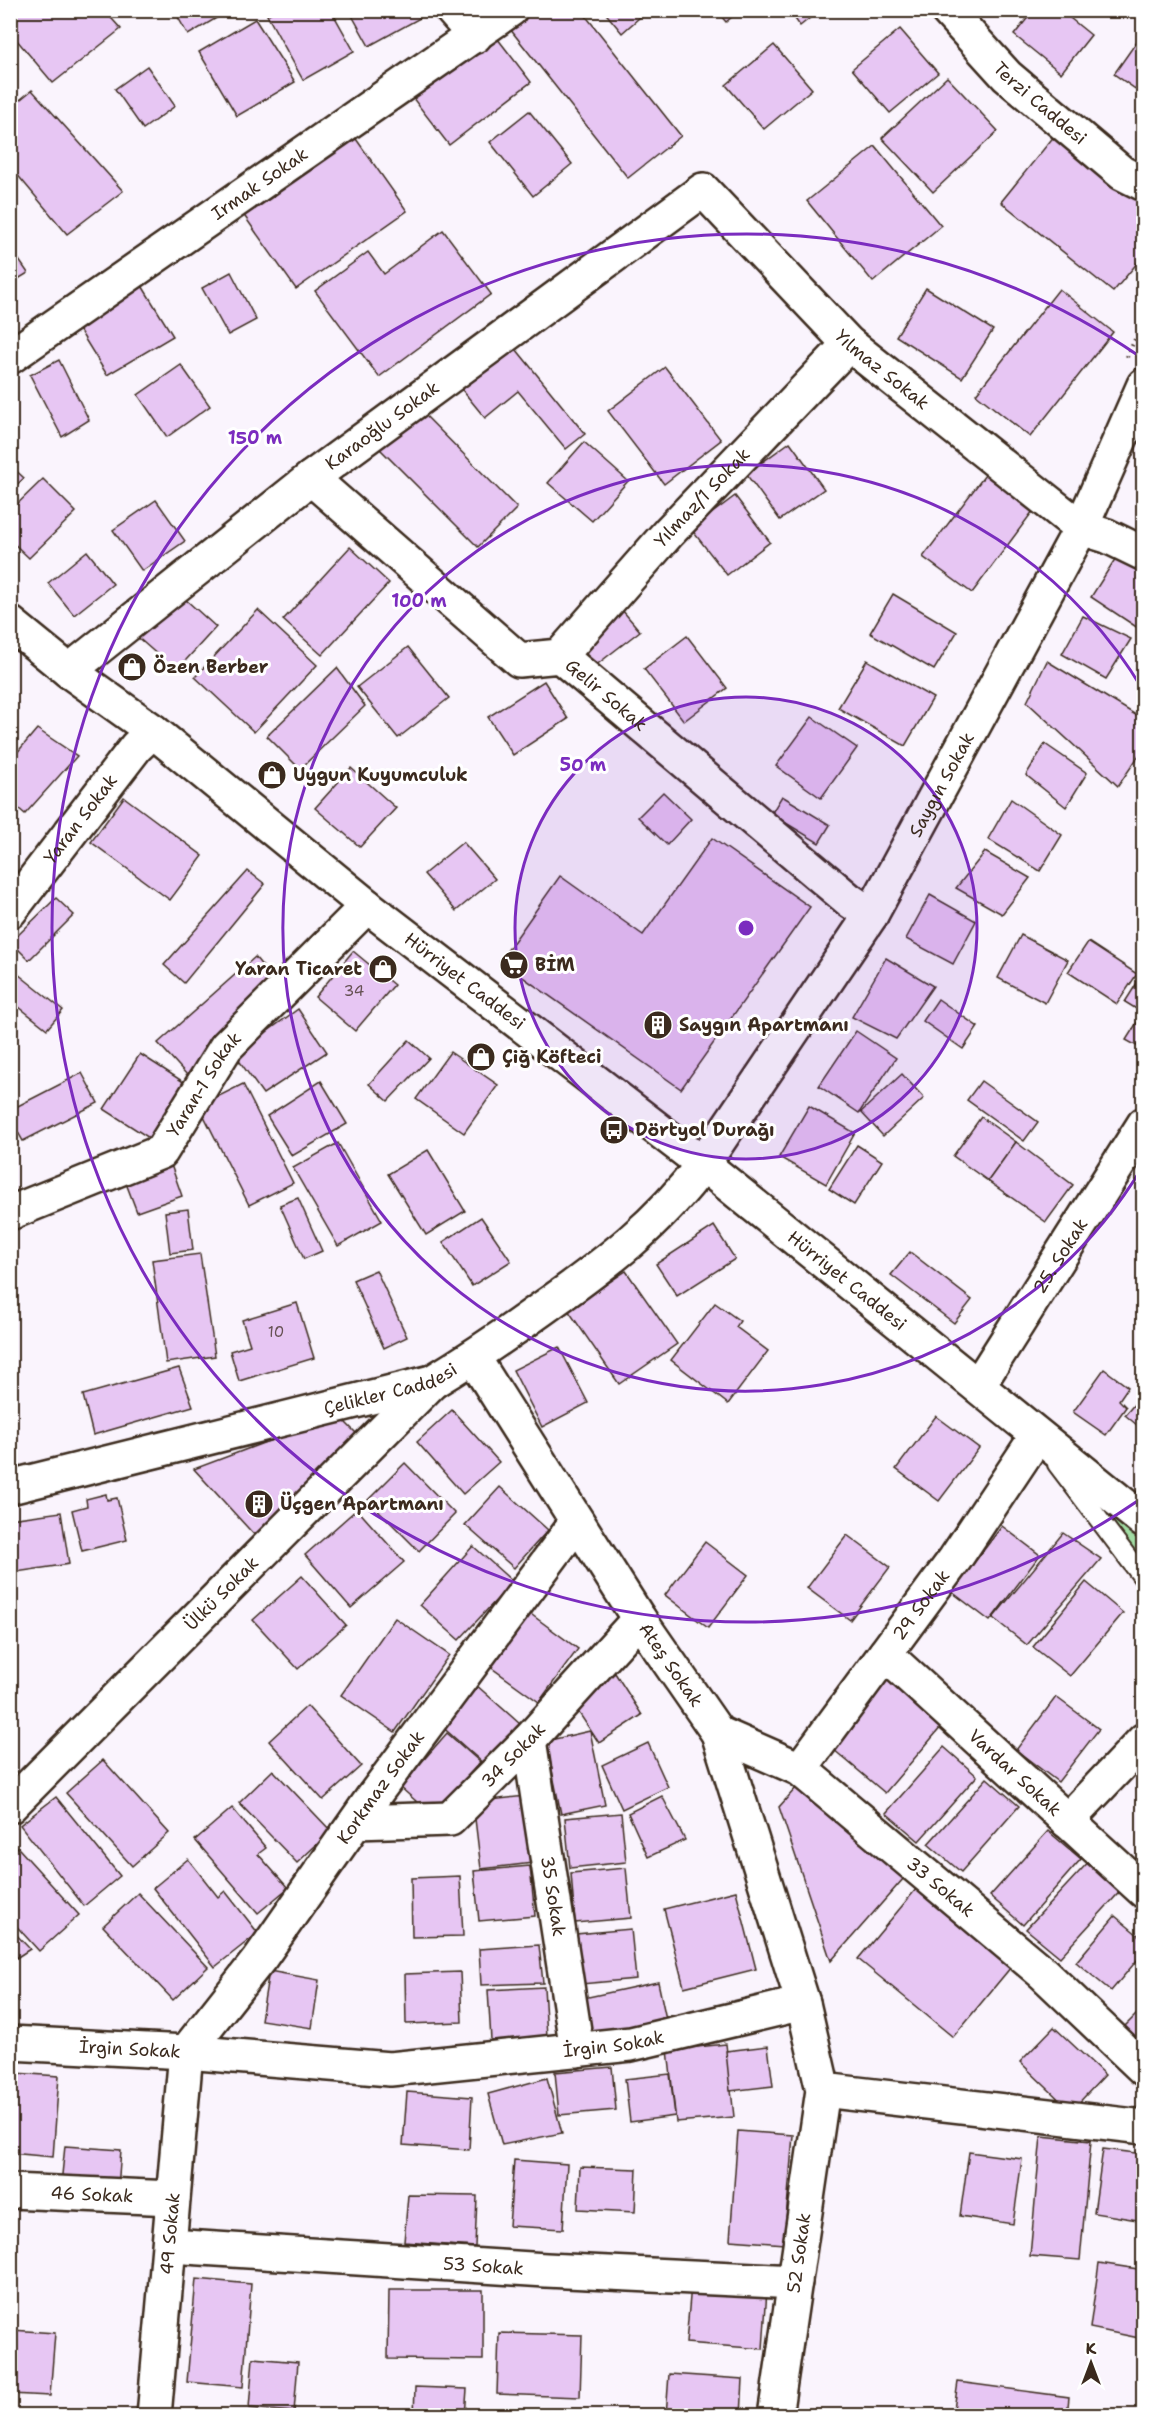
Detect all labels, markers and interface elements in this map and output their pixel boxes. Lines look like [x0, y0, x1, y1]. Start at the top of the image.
street label: Terzi Caddesi [988, 57, 1092, 150]
street label: Irmak Sokak [207, 142, 313, 226]
street label: Yılmaz Sokak [829, 324, 934, 415]
street label: Karaoğlu Sokak [320, 376, 444, 476]
text: 150 m [228, 426, 283, 450]
street label: Yılmaz/1 Sokak [649, 443, 755, 552]
text: 100 m [391, 589, 447, 613]
shop icon: Özen Berber [116, 651, 148, 683]
street label: Gelir Sokak [560, 653, 652, 736]
place label: Özen Berber [153, 654, 269, 679]
street label: Saygın Sokak [904, 728, 980, 841]
text: 50 m [560, 753, 607, 777]
shop icon: Uygun Kuyumculuk [256, 759, 288, 791]
place label: Uygun Kuyumculuk [293, 763, 468, 787]
street label: Yaran Sokak [38, 769, 123, 869]
centre of rings [736, 918, 756, 938]
street label: Hürriyet Caddesi [399, 927, 530, 1035]
supermarket icon: BİM [498, 949, 530, 981]
shop icon: Yaran Ticaret [367, 953, 399, 985]
place label: BİM [535, 953, 575, 977]
place label: Yaran Ticaret [235, 957, 362, 981]
house number: 34 [344, 981, 364, 1001]
building icon: Saygın Apartmanı [642, 1009, 674, 1041]
place label: Saygın Apartmanı [679, 1013, 849, 1037]
street label: Yaran-1 Sokak [161, 1027, 246, 1141]
shop icon: Çiğ Köfteci [465, 1041, 497, 1073]
place label: Çiğ Köfteci [502, 1045, 601, 1069]
bus stop icon: Dörtyol Durağı [598, 1114, 630, 1146]
place label: Dörtyol Durağı [635, 1118, 775, 1142]
street label: 25. Sokak [1028, 1214, 1093, 1298]
street label: Hürriyet Caddesi [783, 1225, 912, 1336]
house number: 10 [268, 1322, 284, 1342]
street label: Çelikler Caddesi [321, 1357, 462, 1421]
building icon: Üçgen Apartmanı [243, 1488, 275, 1520]
place label: Üçgen Apartmanı [280, 1491, 444, 1516]
street label: Ülkü Sokak [179, 1551, 264, 1636]
street label: 29 Sokak [887, 1565, 955, 1645]
street label: Ateş Sokak [633, 1618, 708, 1712]
street label: 34 Sokak [476, 1717, 551, 1793]
street label: Vardar Sokak [963, 1724, 1067, 1822]
street label: Korkmaz Sokak [331, 1726, 430, 1849]
street label: 33 Sokak [901, 1851, 980, 1923]
street label: 35 Sokak [535, 1854, 571, 1938]
street label: İrgin Sokak [562, 2025, 667, 2063]
street label: İrgin Sokak [78, 2035, 181, 2064]
street label: 46 Sokak [50, 2181, 134, 2208]
street label: 49 Sokak [154, 2192, 186, 2276]
street label: 52 Sokak [782, 2211, 816, 2295]
street label: 53 Sokak [442, 2251, 524, 2281]
north arrow [1061, 2333, 1121, 2393]
text: K [1086, 2338, 1097, 2359]

